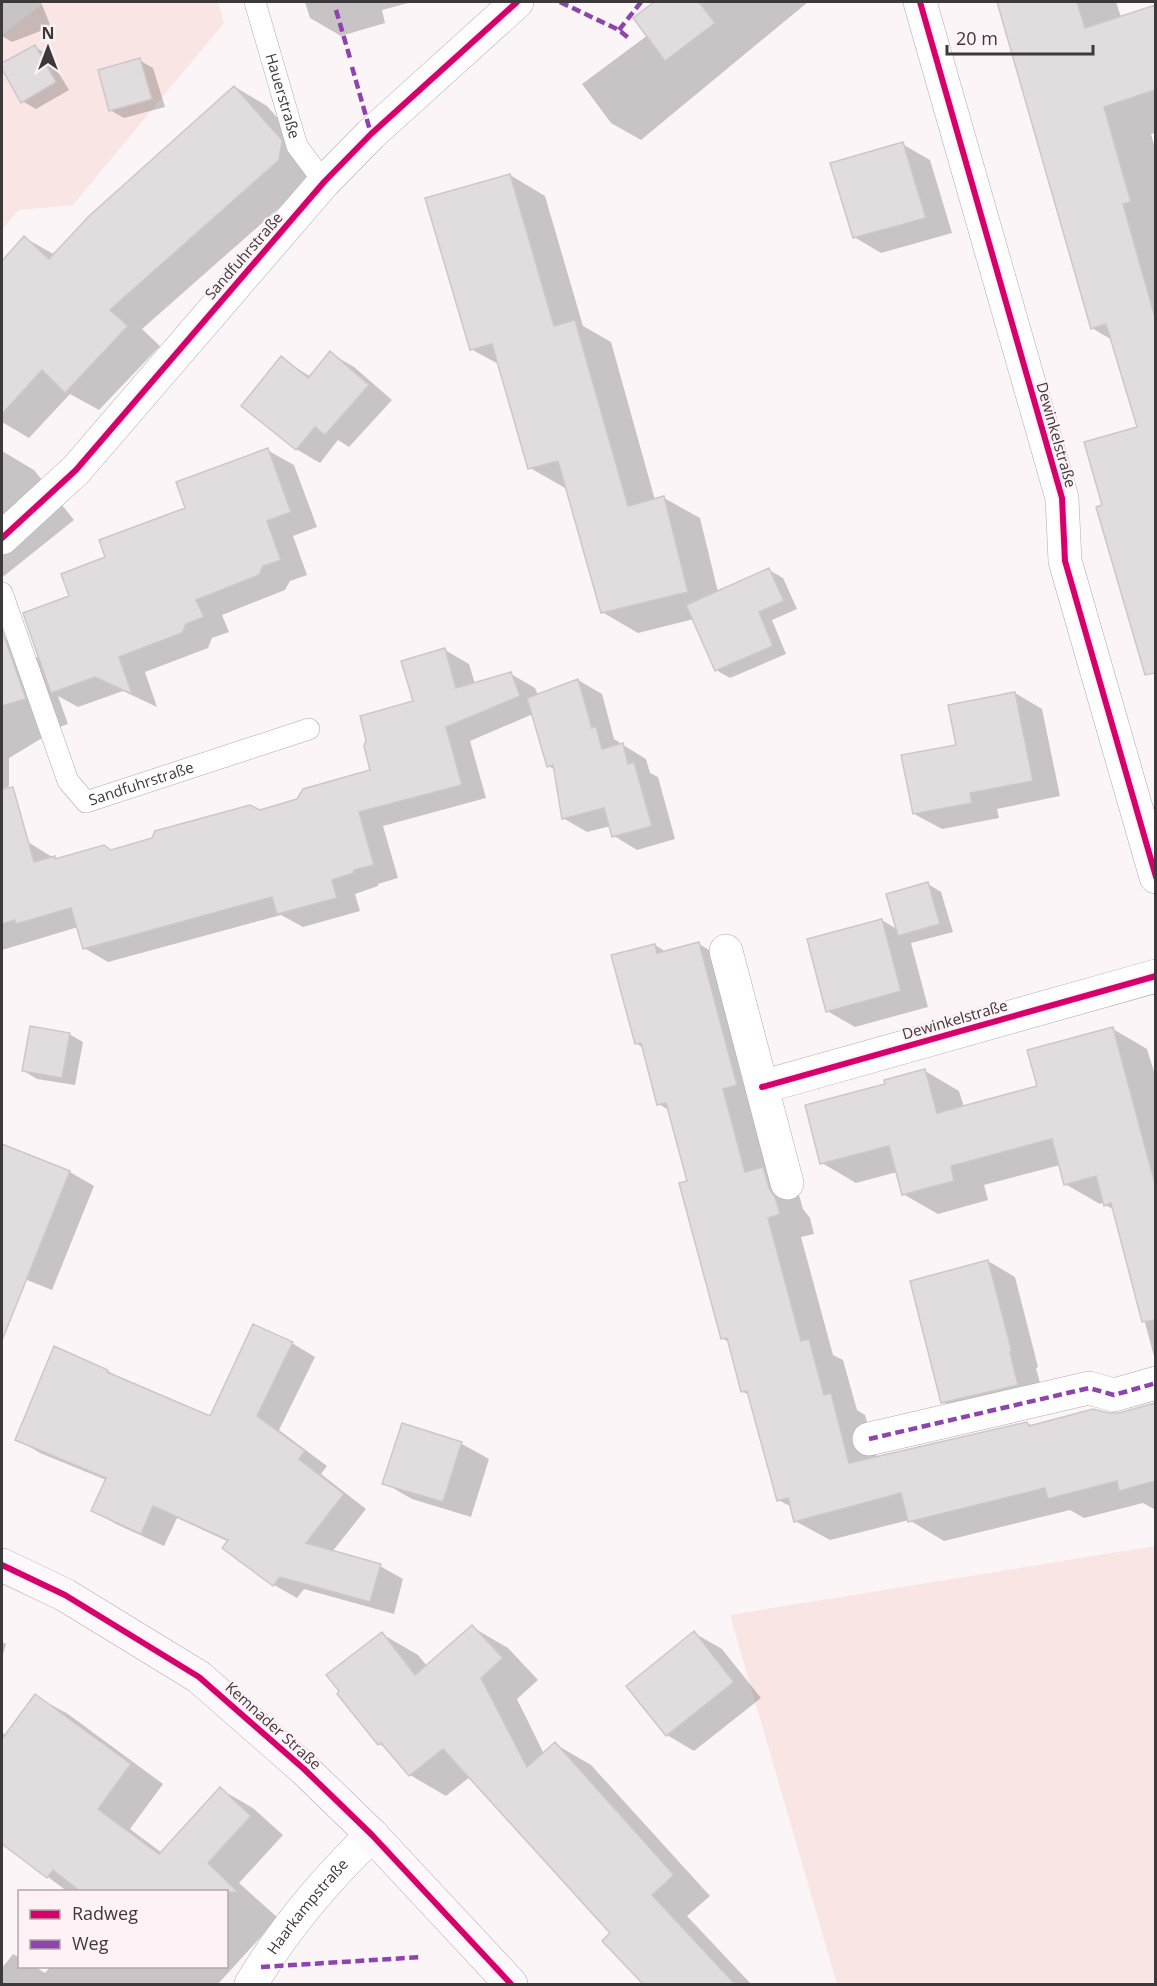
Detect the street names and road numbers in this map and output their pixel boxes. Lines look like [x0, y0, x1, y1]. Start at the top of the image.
street label: Hauerstraße [261, 51, 305, 141]
street label: Sandfuhrstraße [200, 208, 287, 303]
street label: Dewinkelstraße [1032, 380, 1082, 490]
street label: Sandfuhrstraße [86, 756, 196, 809]
street label: Dewinkelstraße [900, 994, 1010, 1044]
street label: Kemnader Straße [221, 1677, 326, 1774]
street label: Haarkampstraße [262, 1854, 352, 1958]

